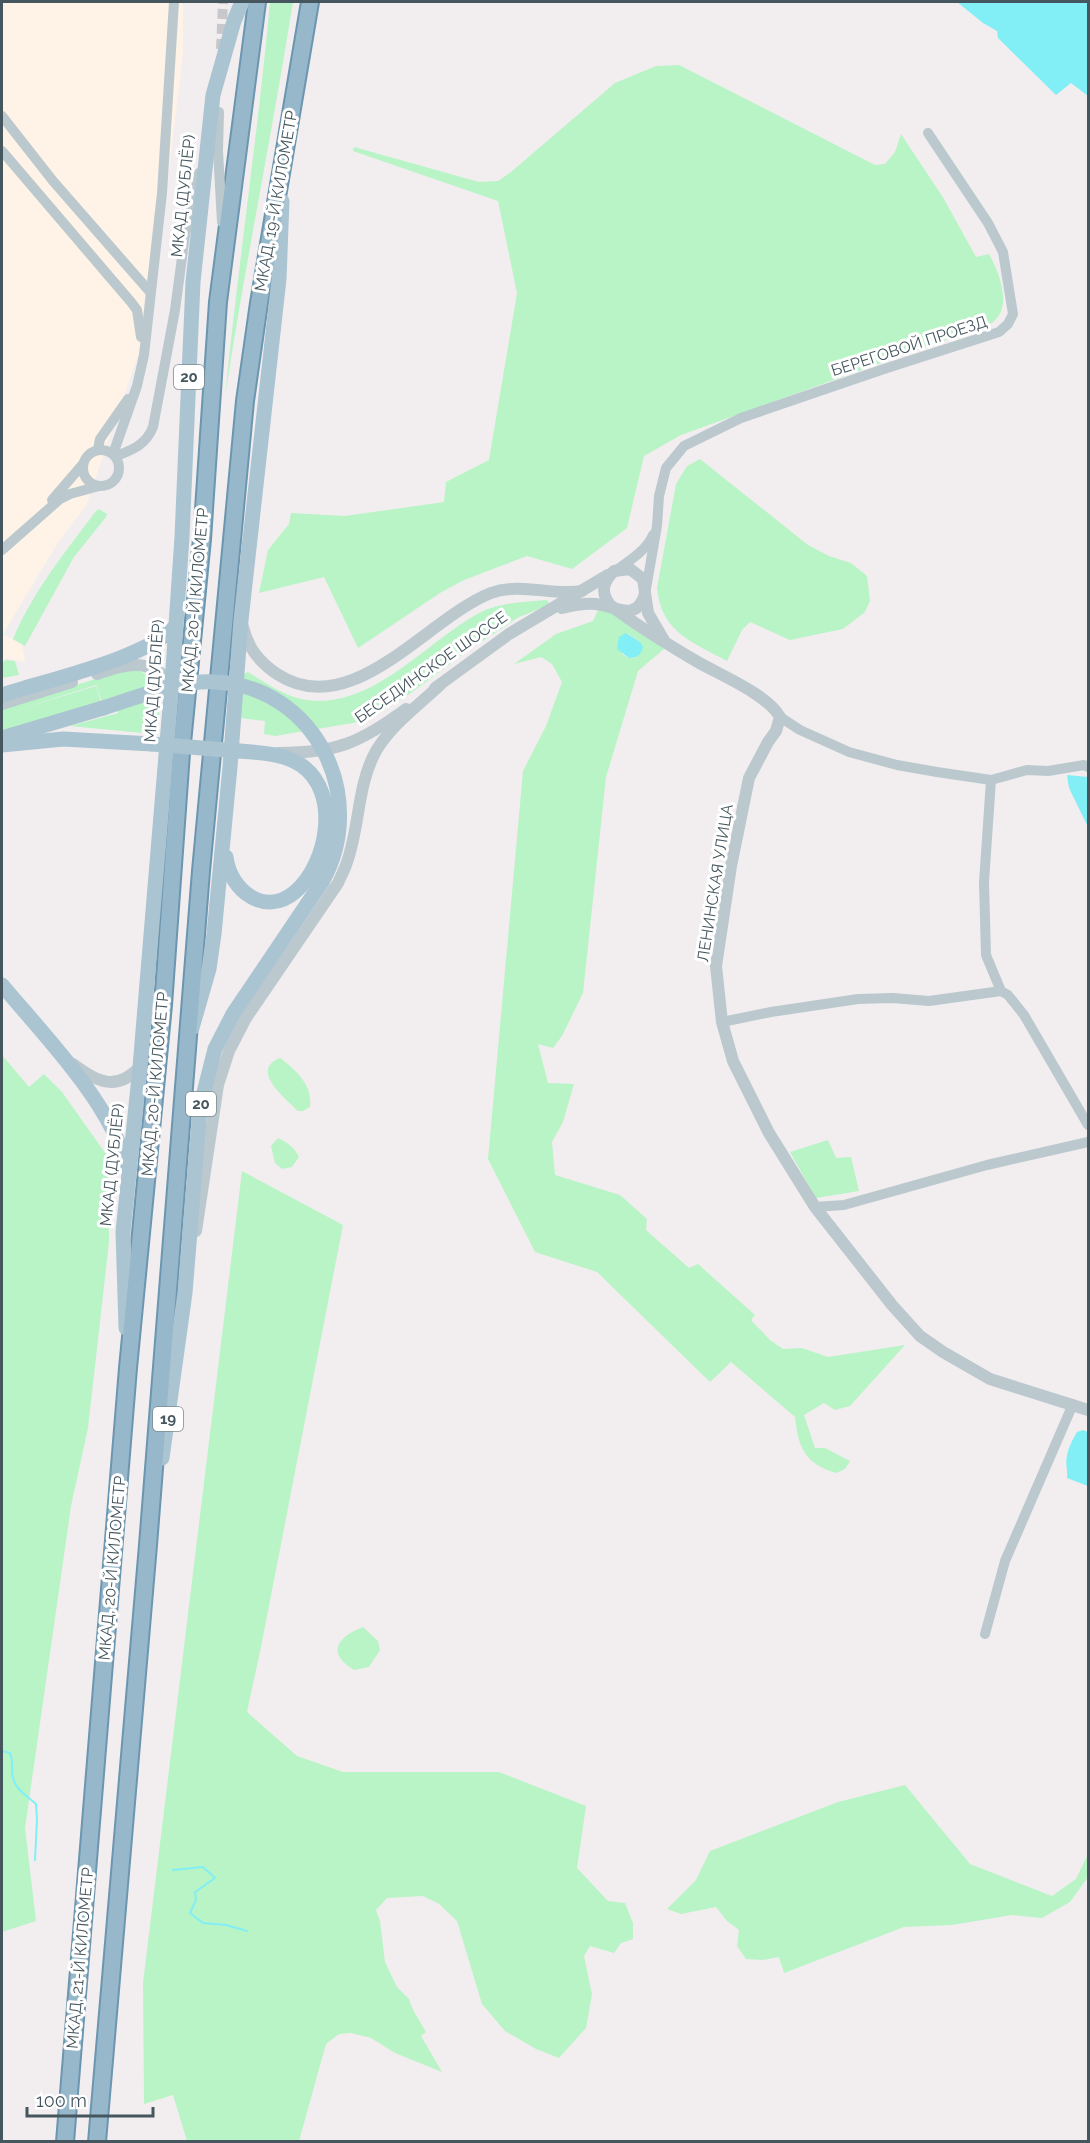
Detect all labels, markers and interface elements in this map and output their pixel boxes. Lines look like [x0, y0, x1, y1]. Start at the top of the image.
street label: МКАД, 19-Й КИЛОМЕТР [251, 109, 301, 293]
street label: МКАД (ДУБЛЁР) [166, 134, 199, 258]
street label: БЕРЕГОВОЙ ПРОЕЗД [829, 312, 989, 380]
road number: 20 [174, 365, 204, 389]
street label: МКАД, 20-Й КИЛОМЕТР [177, 507, 213, 693]
street label: БЕСЕДИНСКОЕ ШОССЕ [351, 607, 511, 727]
street label: МКАД (ДУБЛЁР) [139, 619, 168, 743]
street label: ЛЕНИНСКАЯ УЛИЦА [693, 803, 737, 963]
street label: МКАД, 20-Й КИЛОМЕТР [137, 991, 173, 1177]
road number: 20 [186, 1092, 216, 1116]
street label: МКАД (ДУБЛЁР) [95, 1103, 128, 1227]
road number: 19 [153, 1407, 183, 1431]
street label: МКАД, 20-Й КИЛОМЕТР [94, 1475, 130, 1661]
street label: МКАД, 21-Й КИЛОМЕТР [63, 1866, 97, 2050]
scale bar [27, 2080, 153, 2118]
text: 100 m [36, 2090, 87, 2111]

